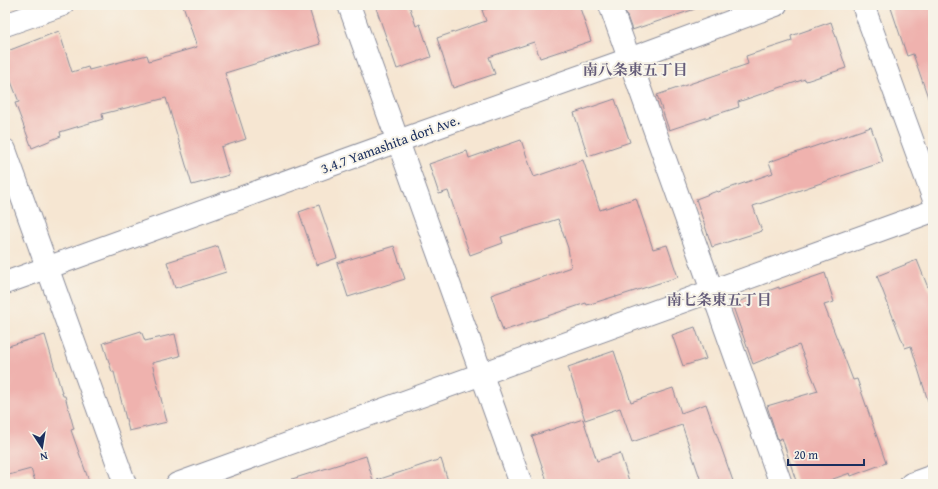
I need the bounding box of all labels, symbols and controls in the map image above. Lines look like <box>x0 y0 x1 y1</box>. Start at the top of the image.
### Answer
district label: 南八条東五丁目 <box>582 59 688 80</box>
street label: 3.4.7 Yamashita dori Ave. <box>318 110 462 178</box>
district label: 南七条東五丁目 <box>666 289 772 310</box>
north arrow <box>22 427 62 467</box>
scale bar <box>788 441 864 467</box>
text: 20 m <box>794 446 818 463</box>
text: N <box>38 448 49 466</box>

